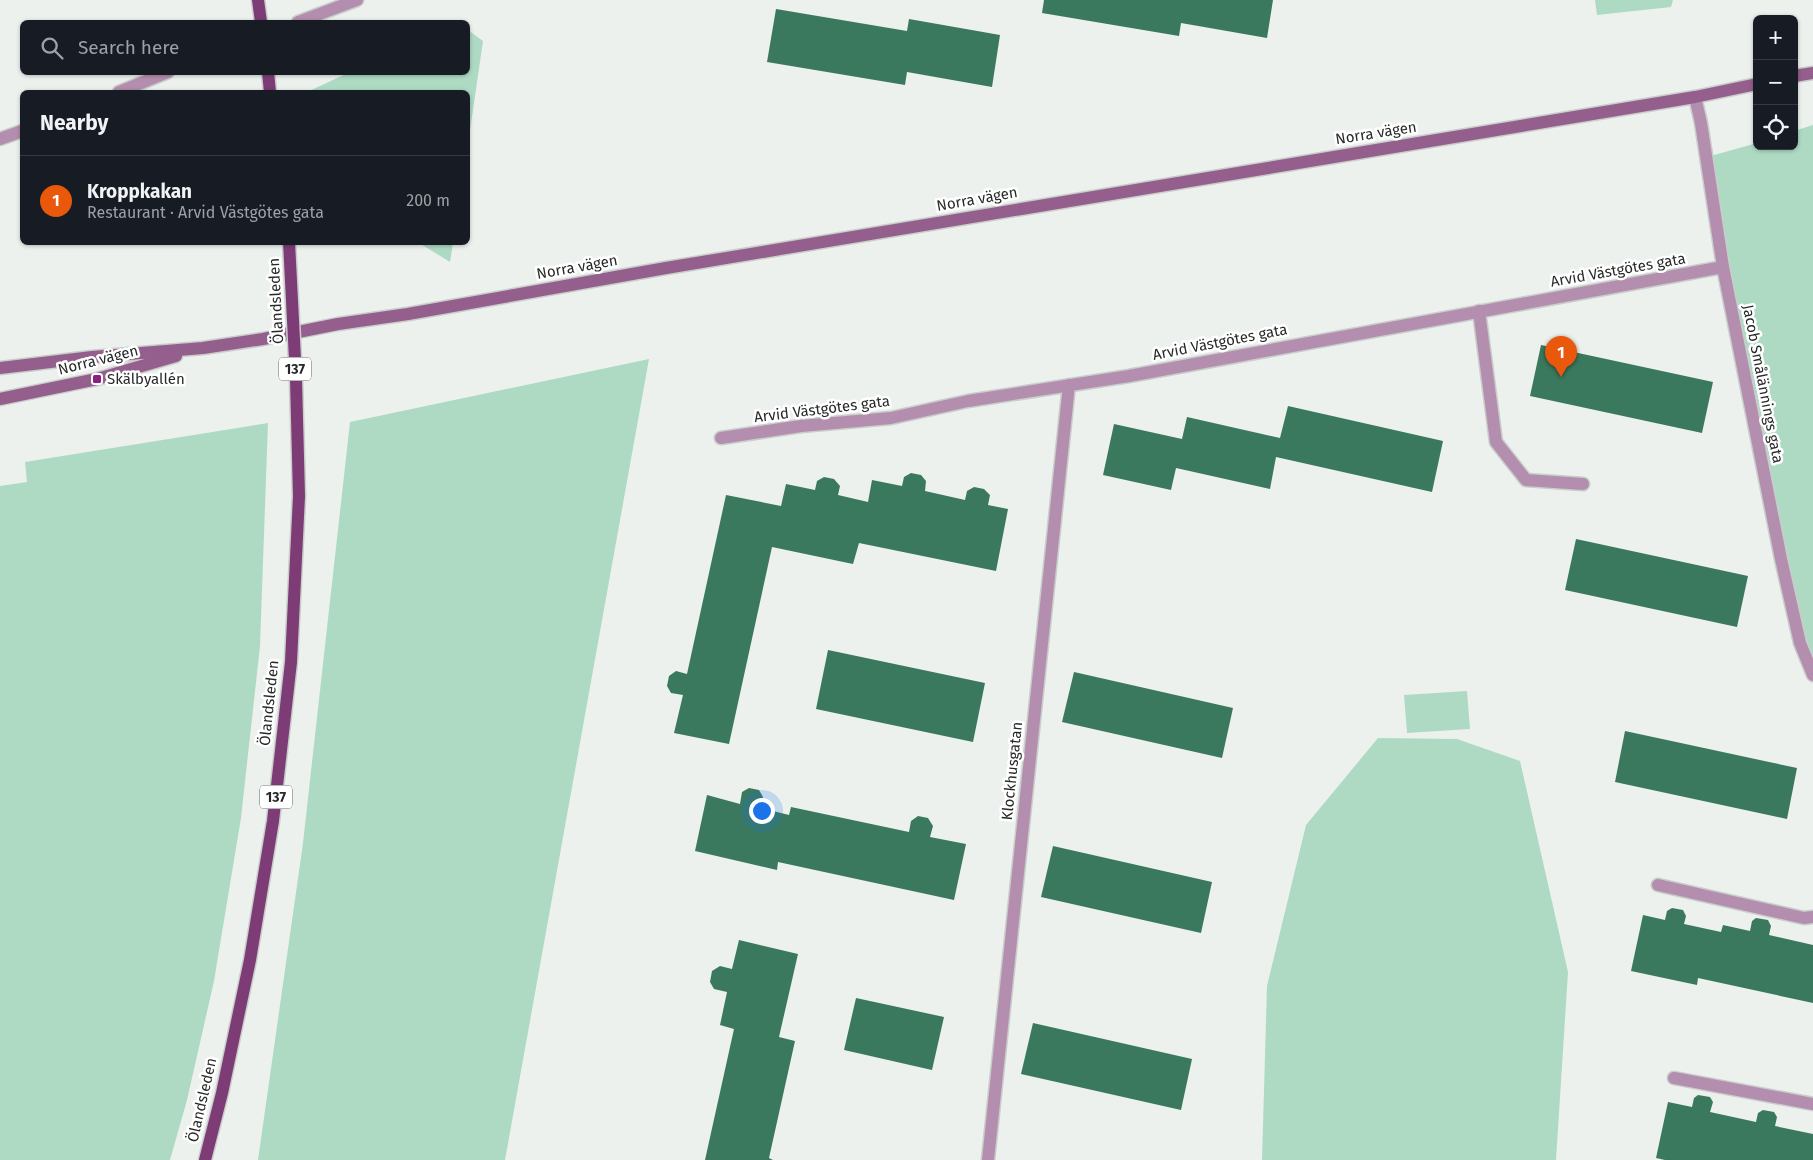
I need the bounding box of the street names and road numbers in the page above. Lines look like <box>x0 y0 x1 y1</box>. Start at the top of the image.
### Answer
street label: Norra vägen <box>1334 118 1418 148</box>
street label: Norra vägen <box>935 183 1019 215</box>
street label: Arvid Västgötes gata <box>1549 249 1687 291</box>
street label: Norra vägen <box>535 251 619 283</box>
street label: Ölandsleden <box>265 258 287 344</box>
street label: Jacob Smålännings gata <box>1739 303 1787 465</box>
street label: Arvid Västgötes gata <box>1151 320 1289 364</box>
street label: Norra vägen <box>56 341 140 379</box>
road number: 137 <box>279 358 311 380</box>
street label: Arvid Västgötes gata <box>753 392 891 426</box>
street label: Ölandsleden <box>256 659 282 747</box>
street label: Klockhusgatan <box>998 721 1026 821</box>
road number: 137 <box>260 786 292 809</box>
street label: Ölandsleden <box>184 1056 220 1144</box>

